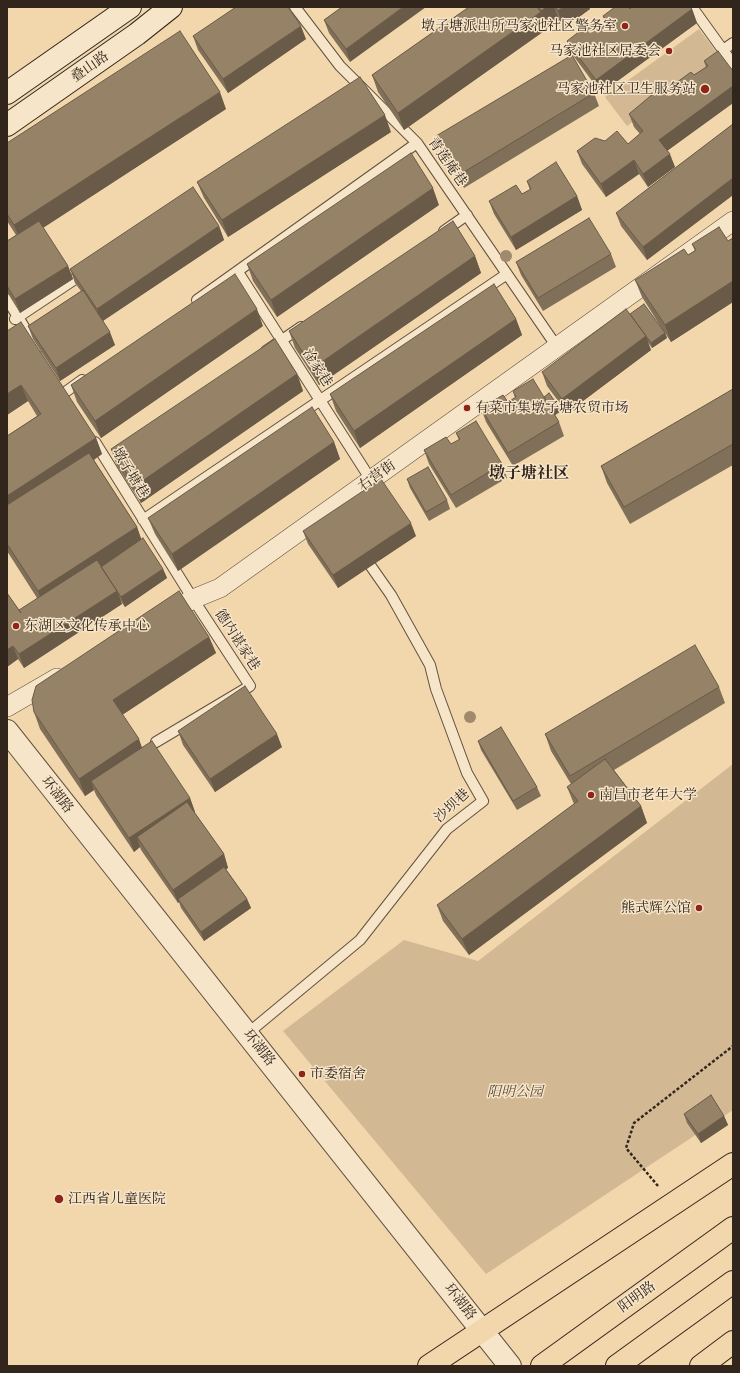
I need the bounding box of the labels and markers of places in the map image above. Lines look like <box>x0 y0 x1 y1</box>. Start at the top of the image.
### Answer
place label: 墩子塘派出所马家池社区警务室 <box>421 18 617 34</box>
marker: 墩子塘派出所马家池社区警务室 <box>620 21 630 31</box>
place label: 马家池社区居委会 <box>549 43 661 59</box>
marker: 马家池社区居委会 <box>664 46 674 56</box>
place label: 马家池社区卫生服务站 <box>556 81 696 97</box>
marker: 马家池社区卫生服务站 <box>699 83 711 95</box>
place label: 有菜市集墩子塘农贸市场 <box>475 400 629 416</box>
marker: 有菜市集墩子塘农贸市场 <box>462 403 472 413</box>
place label: 东湖区文化传承中心 <box>24 618 150 634</box>
marker: 东湖区文化传承中心 <box>11 621 21 631</box>
place label: 南昌市老年大学 <box>599 787 697 803</box>
marker: 南昌市老年大学 <box>586 790 596 800</box>
place label: 熊式辉公馆 <box>621 900 691 916</box>
marker: 熊式辉公馆 <box>694 903 704 913</box>
place label: 市委宿舍 <box>310 1066 366 1082</box>
marker: 市委宿舍 <box>297 1069 307 1079</box>
place label: 江西省儿童医院 <box>68 1191 166 1207</box>
marker: 江西省儿童医院 <box>53 1193 65 1205</box>

